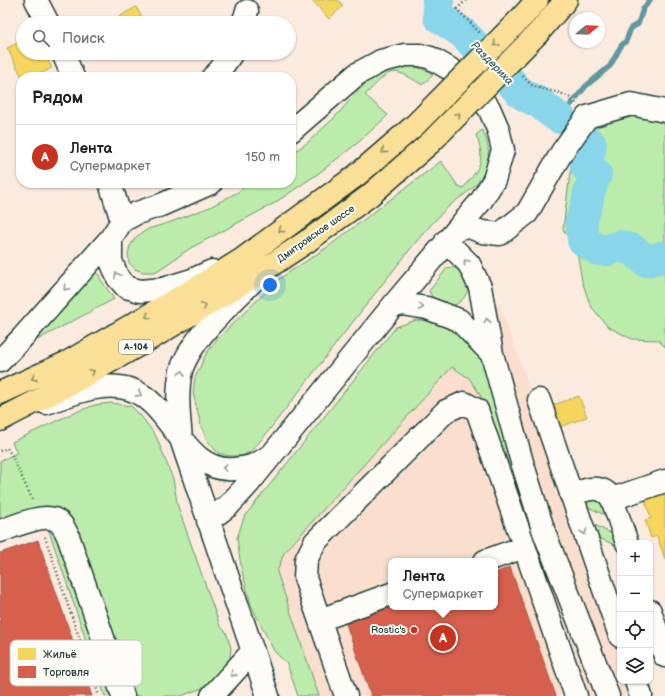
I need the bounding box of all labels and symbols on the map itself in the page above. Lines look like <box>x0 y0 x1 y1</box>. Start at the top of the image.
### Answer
north arrow <box>569 12 605 48</box>
water label: Раздериха <box>468 39 516 88</box>
one-way arrow <box>493 39 501 46</box>
one-way arrow <box>453 112 461 120</box>
one-way arrow <box>382 147 389 154</box>
street label: Дмитровское шоссе <box>275 202 357 265</box>
one-way arrow <box>279 225 286 232</box>
one-way arrow <box>464 259 471 267</box>
one-way arrow <box>114 271 122 279</box>
your location <box>260 275 280 295</box>
one-way arrow <box>64 283 71 291</box>
one-way arrow <box>418 303 424 311</box>
one-way arrow <box>200 304 207 311</box>
one-way arrow <box>145 311 152 318</box>
one-way arrow <box>483 317 491 324</box>
road number: А-104 <box>119 340 153 354</box>
one-way arrow <box>88 369 95 376</box>
one-way arrow <box>177 369 186 376</box>
one-way arrow <box>31 373 38 381</box>
one-way arrow <box>135 389 142 397</box>
one-way arrow <box>222 464 228 473</box>
one-way arrow <box>579 528 588 535</box>
pin: A <box>430 623 456 653</box>
place label: Rostic's <box>371 624 406 636</box>
marker: Rostic's <box>409 625 419 635</box>
legend <box>10 640 142 686</box>
text: Жильё <box>43 648 77 661</box>
text: Торговля <box>43 666 89 679</box>
one-way arrow <box>230 669 238 677</box>

